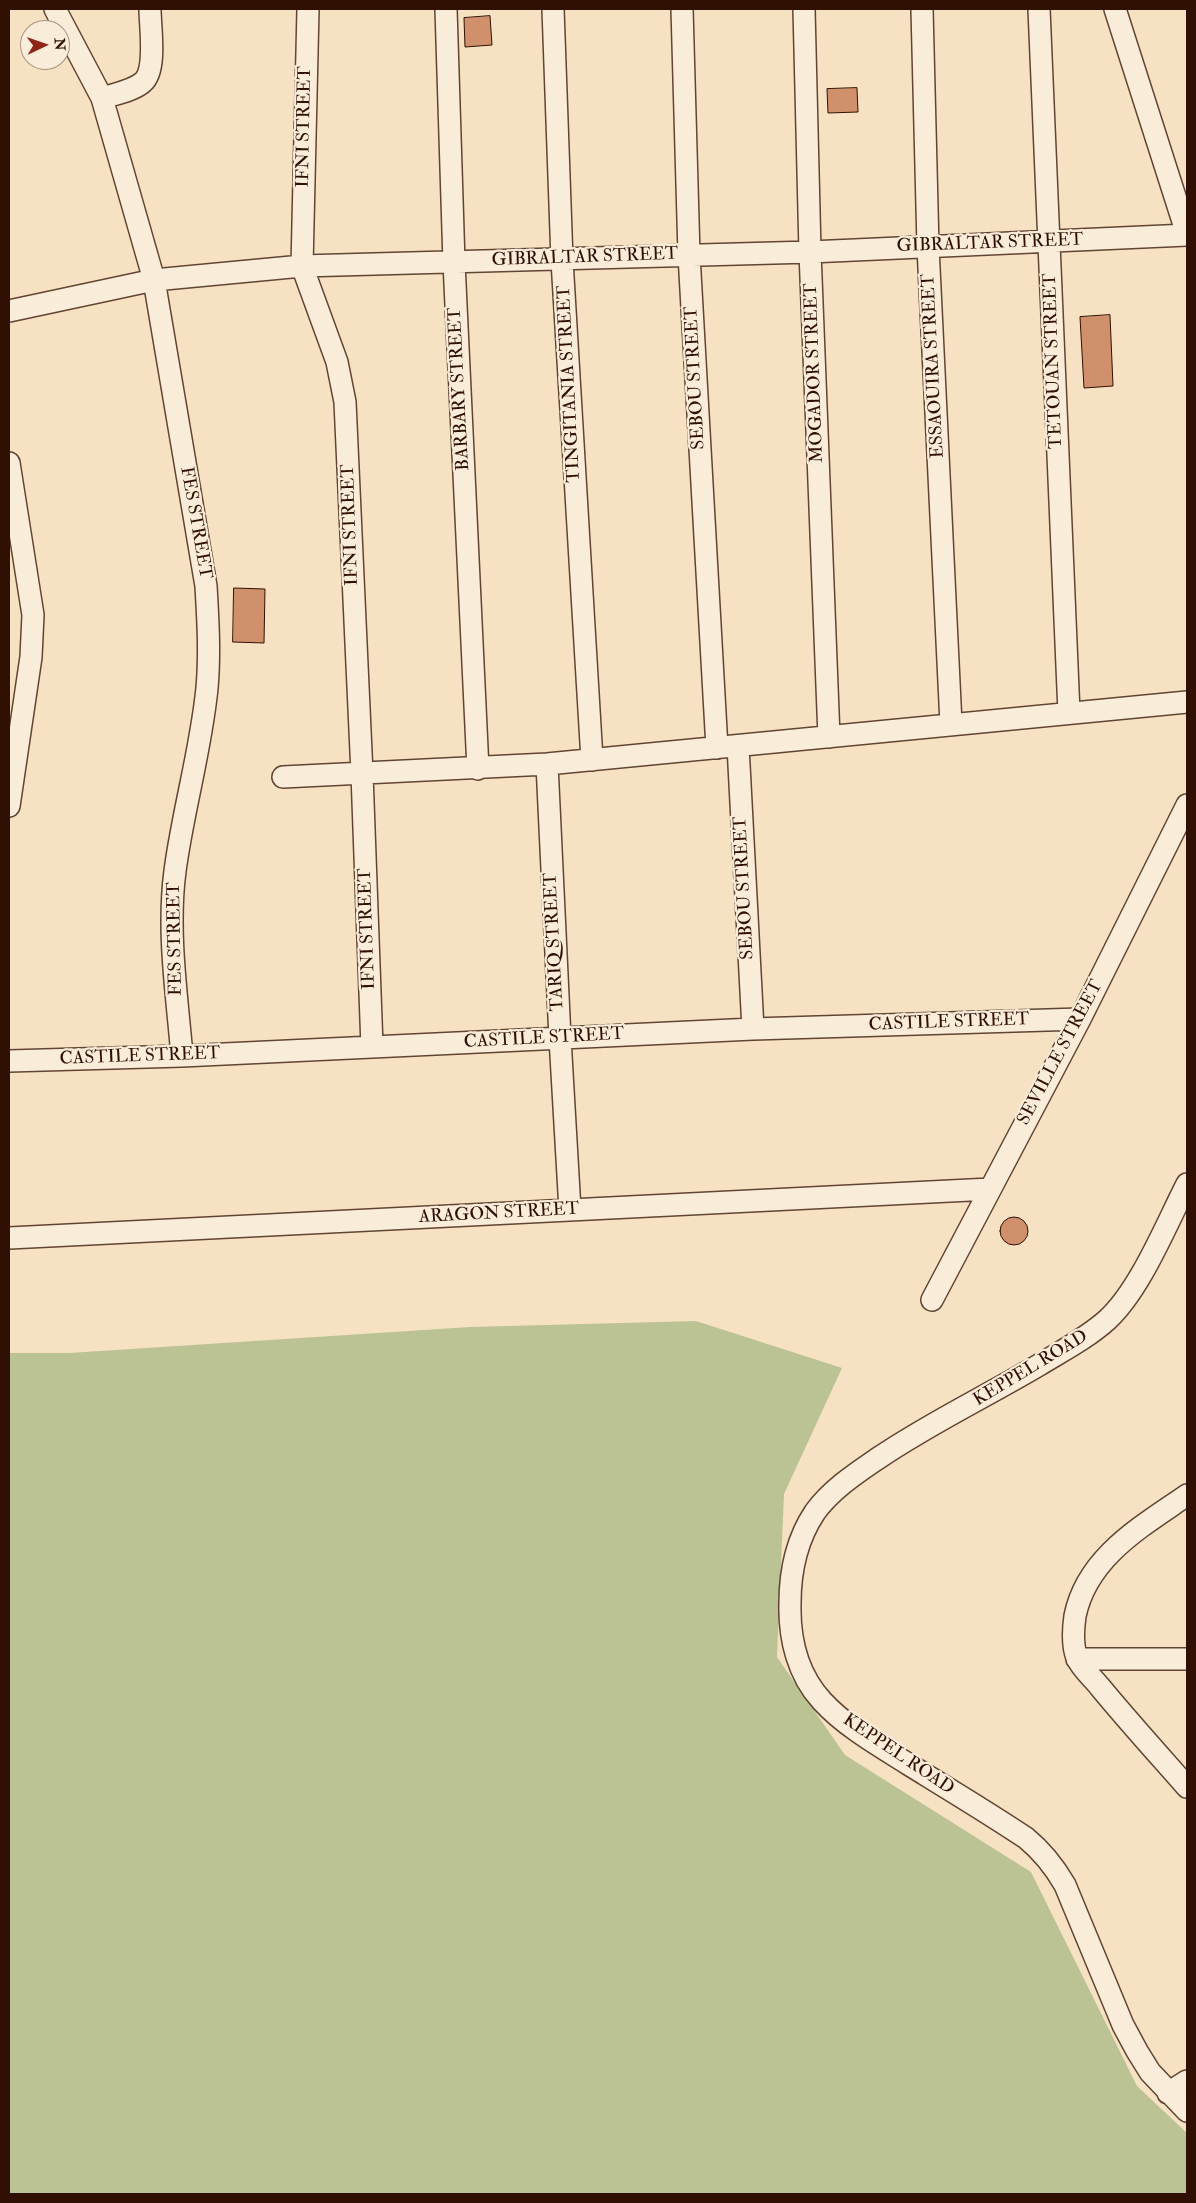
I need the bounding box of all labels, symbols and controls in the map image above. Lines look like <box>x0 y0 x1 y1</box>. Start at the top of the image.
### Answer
north arrow <box>20 20 70 70</box>
text: N <box>51 38 68 51</box>
street label: IFNI STREET <box>293 66 317 188</box>
street label: GIBRALTAR STREET <box>896 230 1084 258</box>
street label: GIBRALTAR STREET <box>491 244 679 272</box>
street label: ESSAOUIRA STREET <box>918 273 950 459</box>
street label: TETOUAN STREET <box>1040 273 1068 449</box>
street label: MOGADOR STREET <box>801 283 829 463</box>
street label: TINGITANIA STREET <box>554 285 586 483</box>
street label: SEBOU STREET <box>681 306 711 450</box>
street label: BARBARY STREET <box>445 307 475 471</box>
street label: IFNI STREET <box>338 464 364 586</box>
street label: FES STREET <box>174 465 216 581</box>
street label: SEBOU STREET <box>730 816 760 960</box>
street label: IFNI STREET <box>355 868 381 990</box>
street label: TARIQ STREET <box>541 872 569 1012</box>
street label: FES STREET <box>164 882 188 996</box>
street label: SEVILLE STREET <box>1014 977 1108 1129</box>
street label: CASTILE STREET <box>868 1009 1030 1037</box>
street label: CASTILE STREET <box>463 1024 625 1054</box>
street label: CASTILE STREET <box>59 1043 221 1071</box>
street label: ARAGON STREET <box>418 1199 580 1229</box>
street label: KEPPEL ROAD <box>970 1326 1092 1412</box>
street label: KEPPEL ROAD <box>838 1710 958 1800</box>

